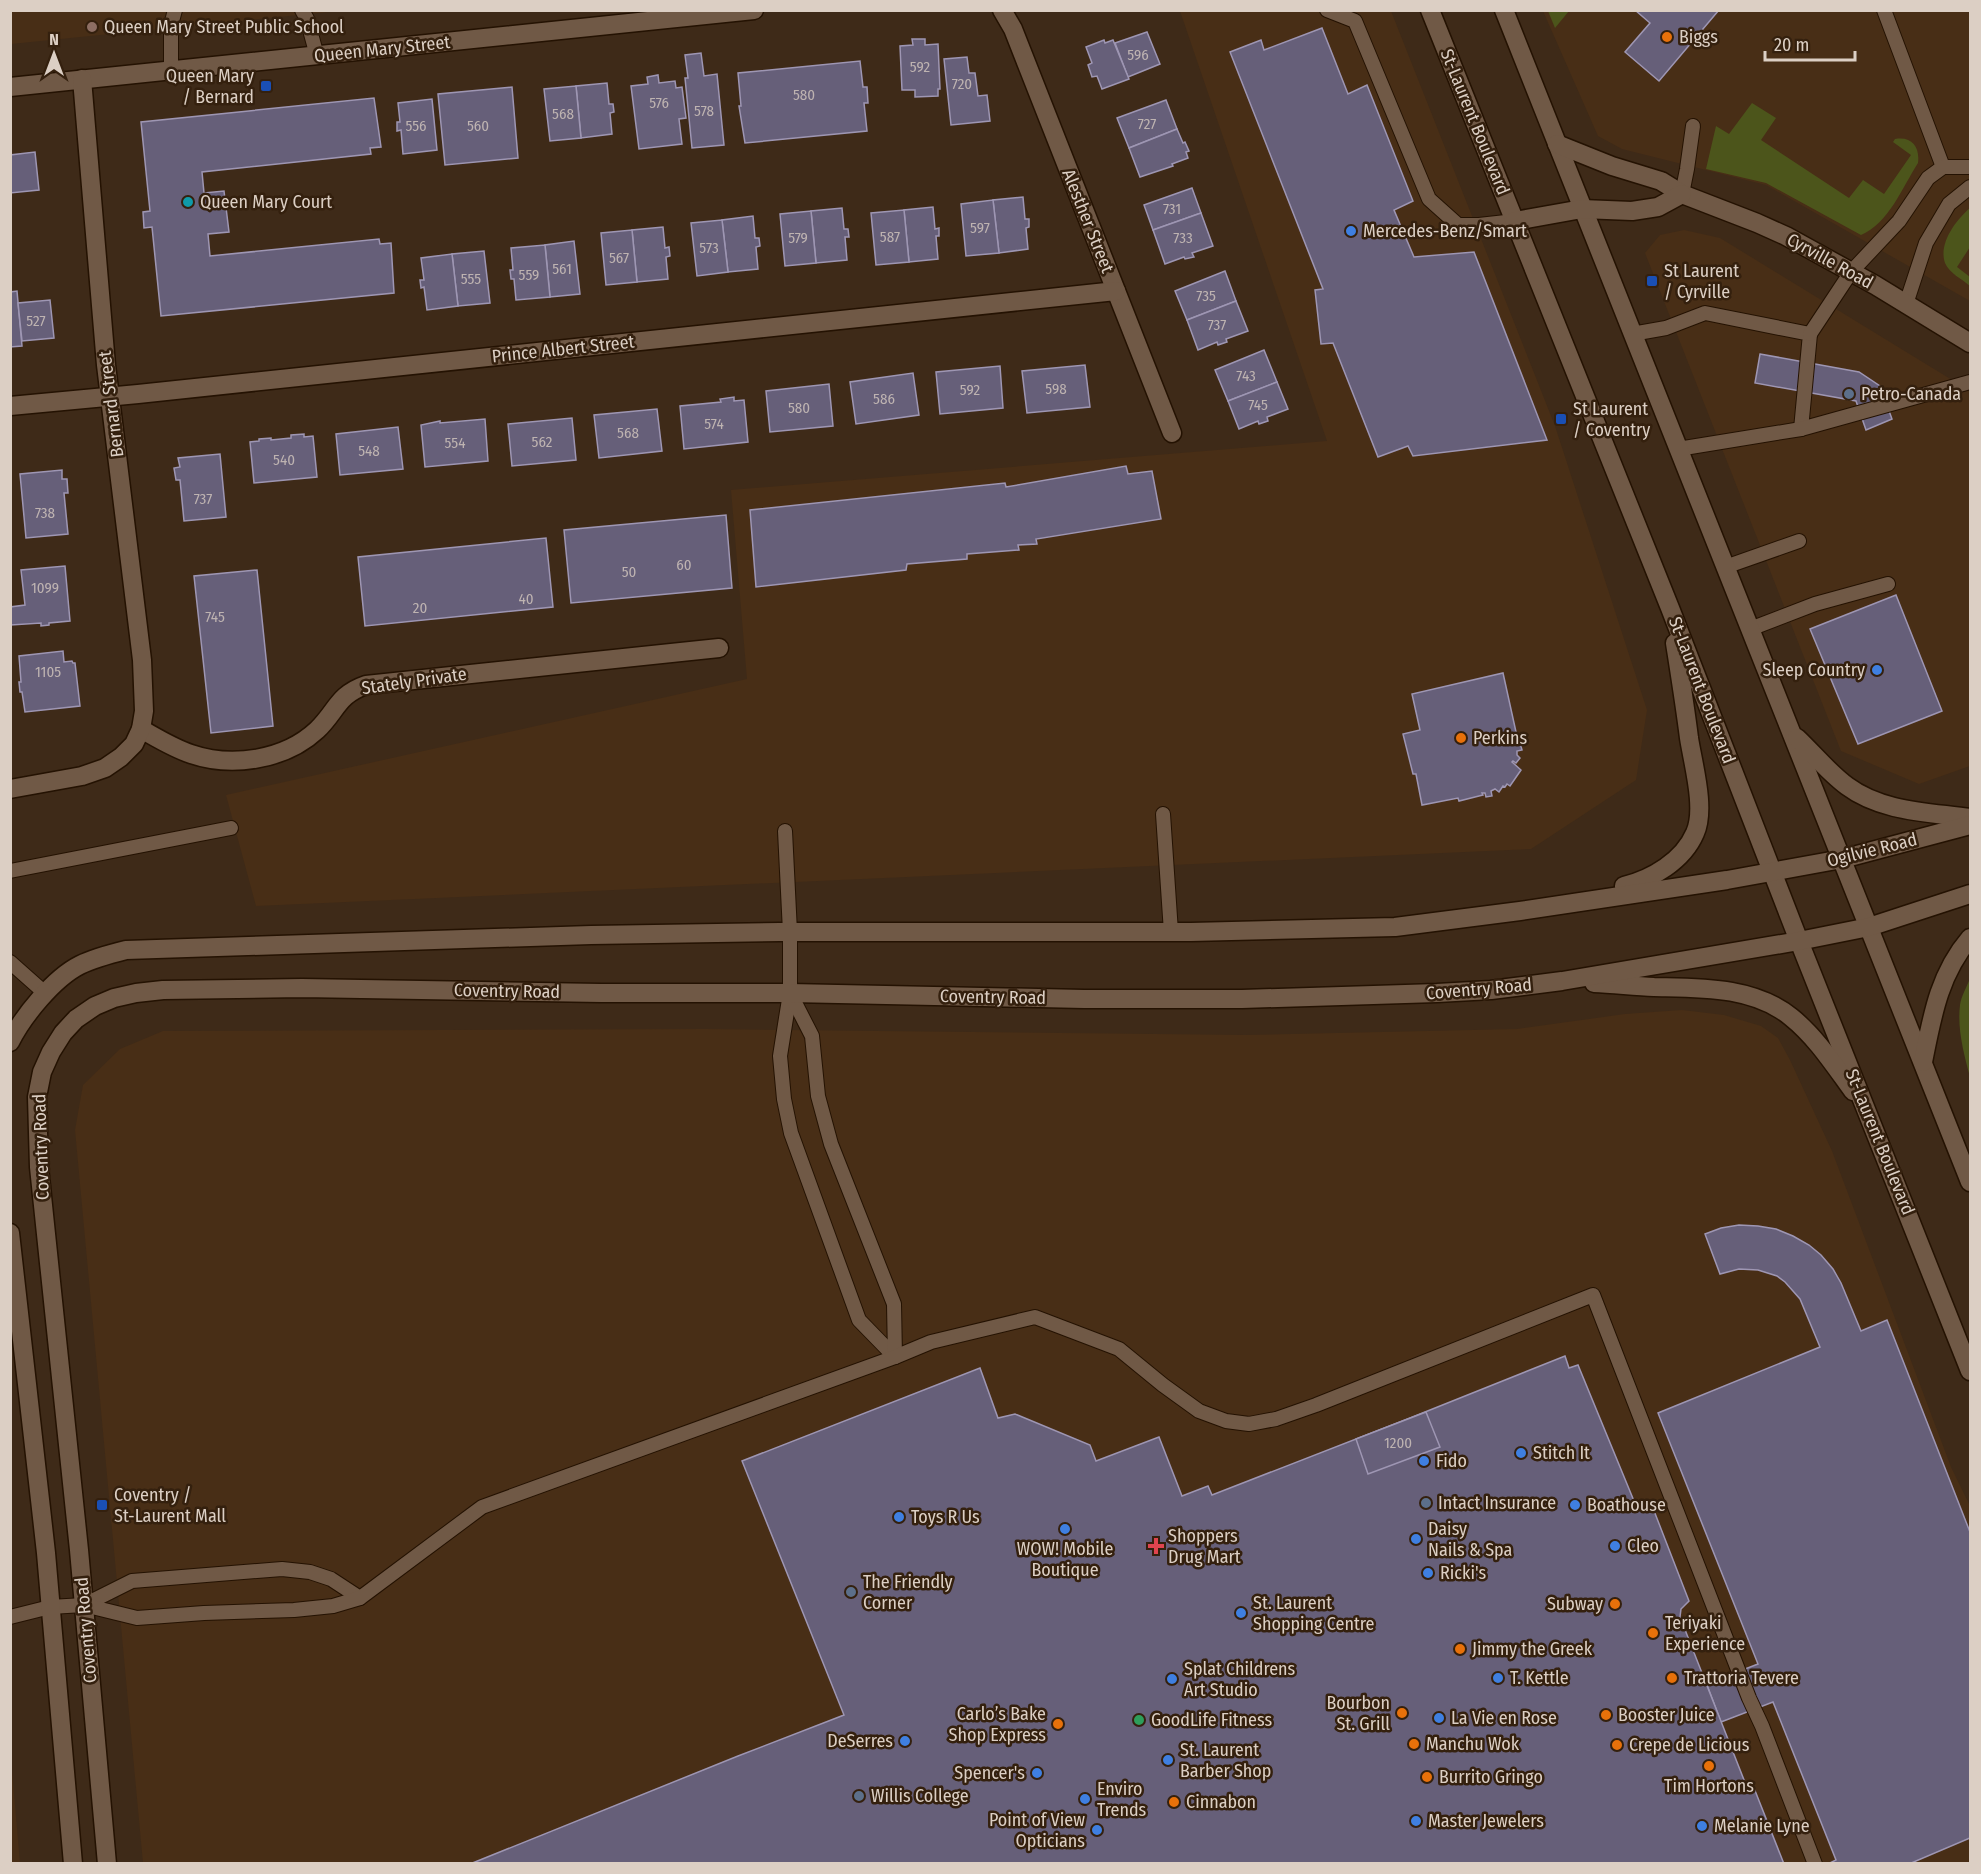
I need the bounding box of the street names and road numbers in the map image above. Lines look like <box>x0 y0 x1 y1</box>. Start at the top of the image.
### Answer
street label: Queen Mary Street <box>313 31 451 67</box>
street label: St-Laurent Boulevard <box>1436 46 1514 198</box>
street label: Alesther Street <box>1057 166 1119 276</box>
street label: Cyrville Road <box>1783 228 1877 294</box>
street label: Prince Albert Street <box>491 331 635 367</box>
street label: Bernard Street <box>94 349 128 459</box>
street label: St-Laurent Boulevard <box>1664 614 1740 766</box>
street label: Stately Private <box>360 663 468 699</box>
street label: Ogilvie Road <box>1825 828 1919 872</box>
street label: Coventry Road <box>1425 973 1533 1005</box>
street label: Coventry Road <box>454 979 560 1003</box>
street label: Coventry Road <box>940 985 1046 1009</box>
street label: St-Laurent Boulevard <box>1841 1066 1919 1218</box>
street label: Coventry Road <box>28 1094 54 1200</box>
street label: Coventry Road <box>70 1576 102 1684</box>

